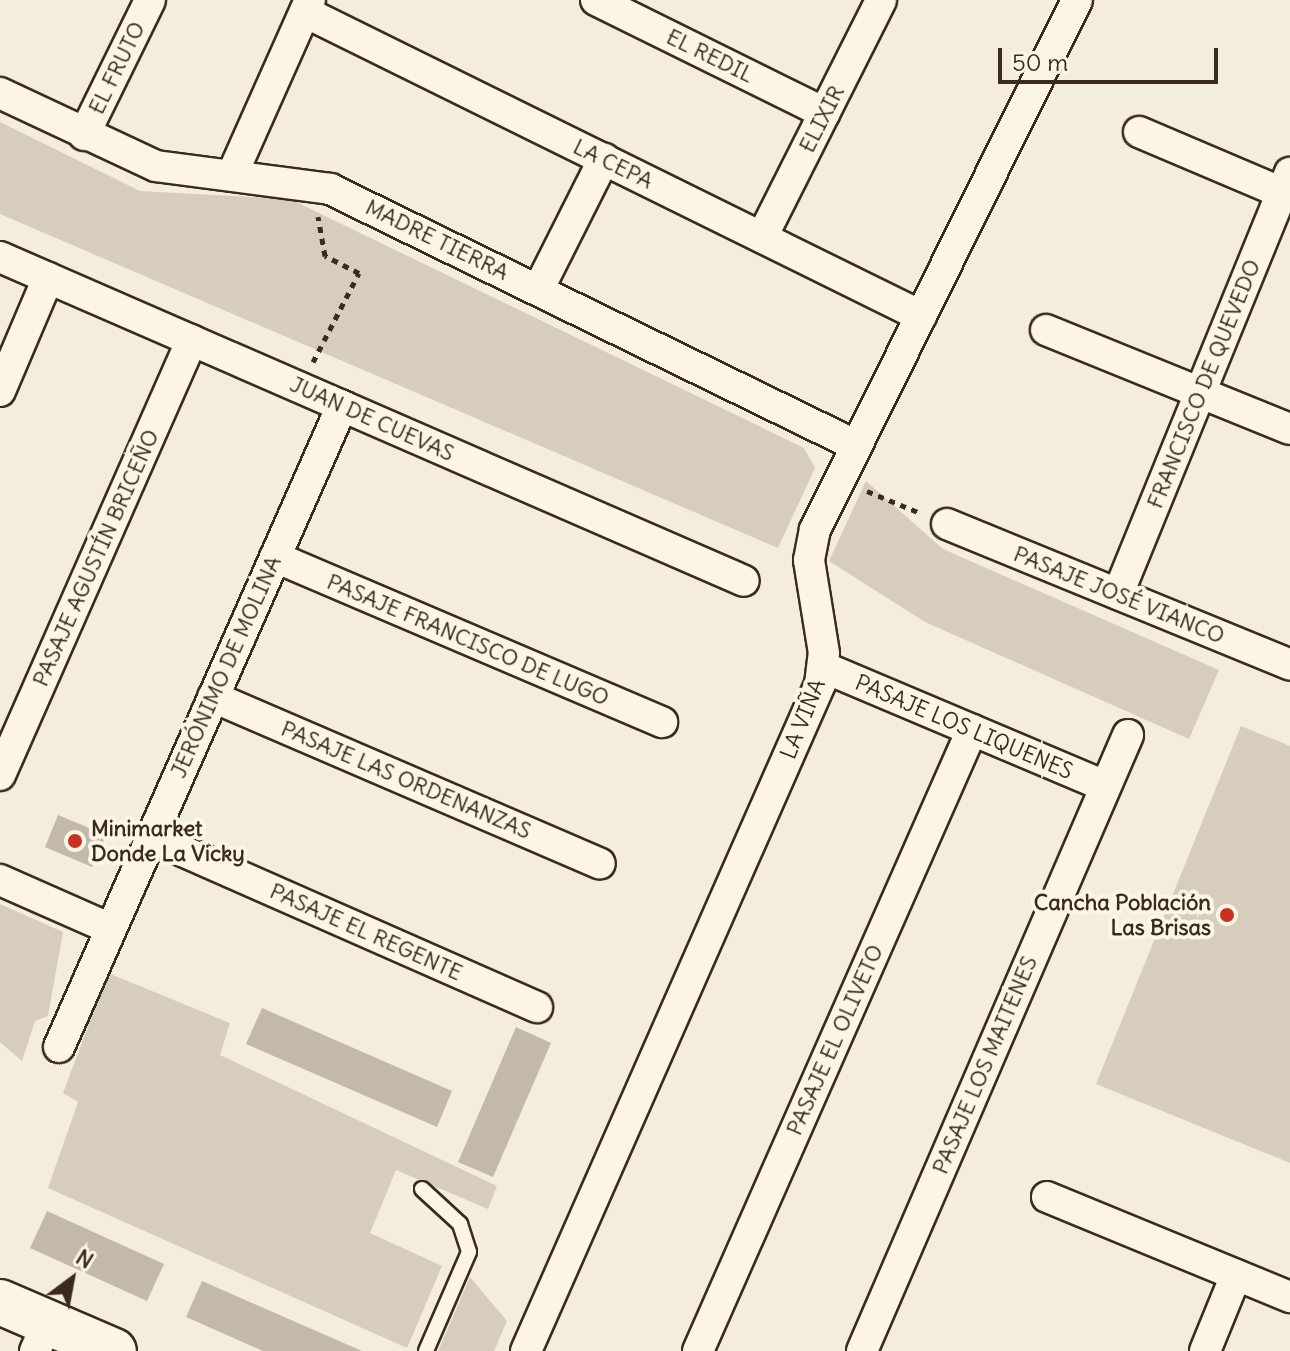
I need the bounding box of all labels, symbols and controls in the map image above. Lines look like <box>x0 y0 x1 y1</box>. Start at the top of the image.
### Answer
street label: EL FRUTO <box>83 17 151 119</box>
street label: EL REDIL <box>662 24 758 88</box>
scale bar <box>1002 32 1222 82</box>
text: 50 m <box>1012 47 1068 77</box>
street label: ELIXIR <box>794 81 850 157</box>
street label: LA CEPA <box>569 133 657 195</box>
street label: MADRE TIERRA <box>361 194 513 286</box>
street label: FRANCISCO DE QUEVEDO <box>1142 256 1266 512</box>
street label: JUAN DE CUEVAS <box>286 371 458 467</box>
street label: PASAJE AGUSTÍN BRICEÑO <box>27 426 165 690</box>
street label: PASAJE JOSÉ VIANCO <box>1010 541 1228 649</box>
street label: JERÓNIMO DE MOLINA <box>165 552 287 782</box>
street label: PASAJE FRANCISCO DE LUGO <box>323 568 613 712</box>
street label: PASAJE LOS LIQUENES <box>851 669 1077 785</box>
street label: LA VIÑA <box>775 675 831 763</box>
street label: PASAJE LAS ORDENANZAS <box>277 715 535 845</box>
place label: Minimarket Donde La Vicky <box>91 815 245 866</box>
marker: Minimarket Donde La Vicky <box>66 832 84 850</box>
street label: PASAJE EL REGENTE <box>266 878 466 986</box>
place label: Cancha Población Las Brisas <box>1034 889 1211 940</box>
marker: Cancha Población Las Brisas <box>1218 906 1236 924</box>
street label: PASAJE EL OLIVETO <box>781 941 889 1139</box>
street label: PASAJE LOS MAITENES <box>927 952 1043 1178</box>
north arrow <box>32 1239 112 1319</box>
text: N <box>71 1243 99 1275</box>

